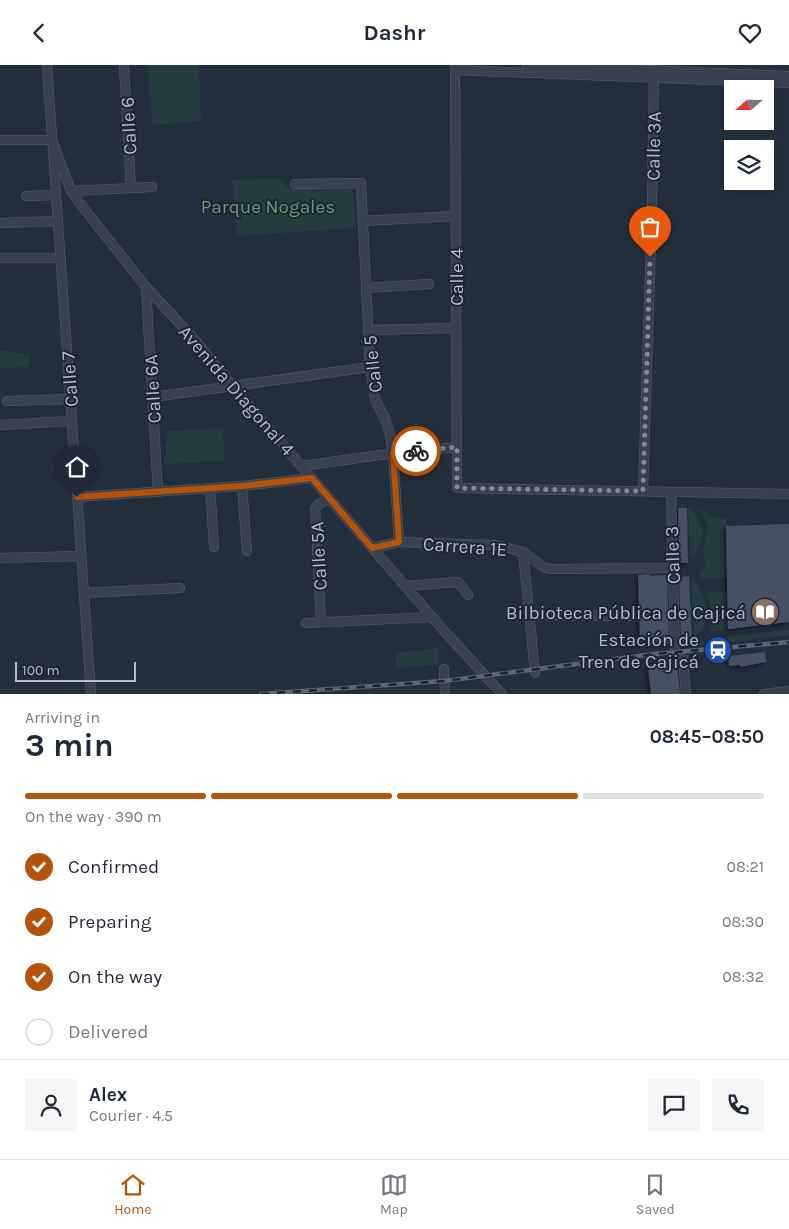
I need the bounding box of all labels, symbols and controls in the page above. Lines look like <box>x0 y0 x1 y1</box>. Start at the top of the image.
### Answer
icon: back <box>25 19 53 47</box>
icon: heart <box>736 19 764 47</box>
text: Dashr <box>364 20 425 46</box>
north arrow <box>724 80 774 130</box>
map controls <box>724 80 774 190</box>
street label: Calle 6 <box>116 96 141 155</box>
street label: Calle 3A <box>642 111 666 181</box>
button: layers <box>724 140 774 190</box>
park label: Parque Nogales <box>201 196 335 218</box>
pin <box>629 206 671 257</box>
icon: bag <box>636 213 664 241</box>
street label: Calle 4 <box>446 248 468 306</box>
street label: Avenida Diagonal 4 <box>174 321 299 461</box>
street label: Calle 5 <box>359 334 387 394</box>
street label: Calle 7 <box>57 350 83 408</box>
street label: Calle 6A <box>140 354 166 424</box>
courier <box>391 426 441 476</box>
icon: bike <box>402 437 430 465</box>
pin <box>56 446 98 497</box>
icon: home <box>63 453 91 481</box>
street label: Calle 5A <box>306 521 332 591</box>
street label: Calle 3 <box>661 525 685 584</box>
street label: Carrera 1E <box>422 533 508 561</box>
library icon: Bilbioteca Pública de Cajicá <box>750 597 780 627</box>
place label: Bilbioteca Pública de Cajicá <box>506 602 746 624</box>
place label: Estación de Tren de Cajicá <box>579 629 699 673</box>
station icon: Estación de Tren de Cajicá <box>703 635 733 665</box>
scale bar <box>15 659 136 682</box>
text: 100 m <box>22 662 60 679</box>
text: Arriving in <box>25 708 100 727</box>
text: 08:45–08:50 <box>650 726 764 748</box>
text: 3 min <box>25 727 114 764</box>
text: On the way · 390 m <box>25 807 162 826</box>
icon: check <box>25 853 53 881</box>
text: Confirmed <box>68 856 159 878</box>
text: 08:21 <box>726 857 764 876</box>
icon: check <box>25 908 53 936</box>
text: Preparing <box>68 911 151 933</box>
text: 08:30 <box>722 912 764 931</box>
icon: check <box>25 963 53 991</box>
text: On the way <box>68 966 162 988</box>
text: 08:32 <box>722 967 764 986</box>
text: Delivered <box>68 1021 148 1043</box>
button: person <box>25 1079 77 1131</box>
button: chat <box>648 1079 700 1131</box>
button: phone <box>712 1079 764 1131</box>
text: Alex <box>89 1084 127 1106</box>
text: Courier · 4.5 <box>89 1106 173 1125</box>
tab: Home <box>114 1171 151 1218</box>
tab: Map <box>380 1171 408 1218</box>
tab: Saved <box>636 1171 675 1218</box>

